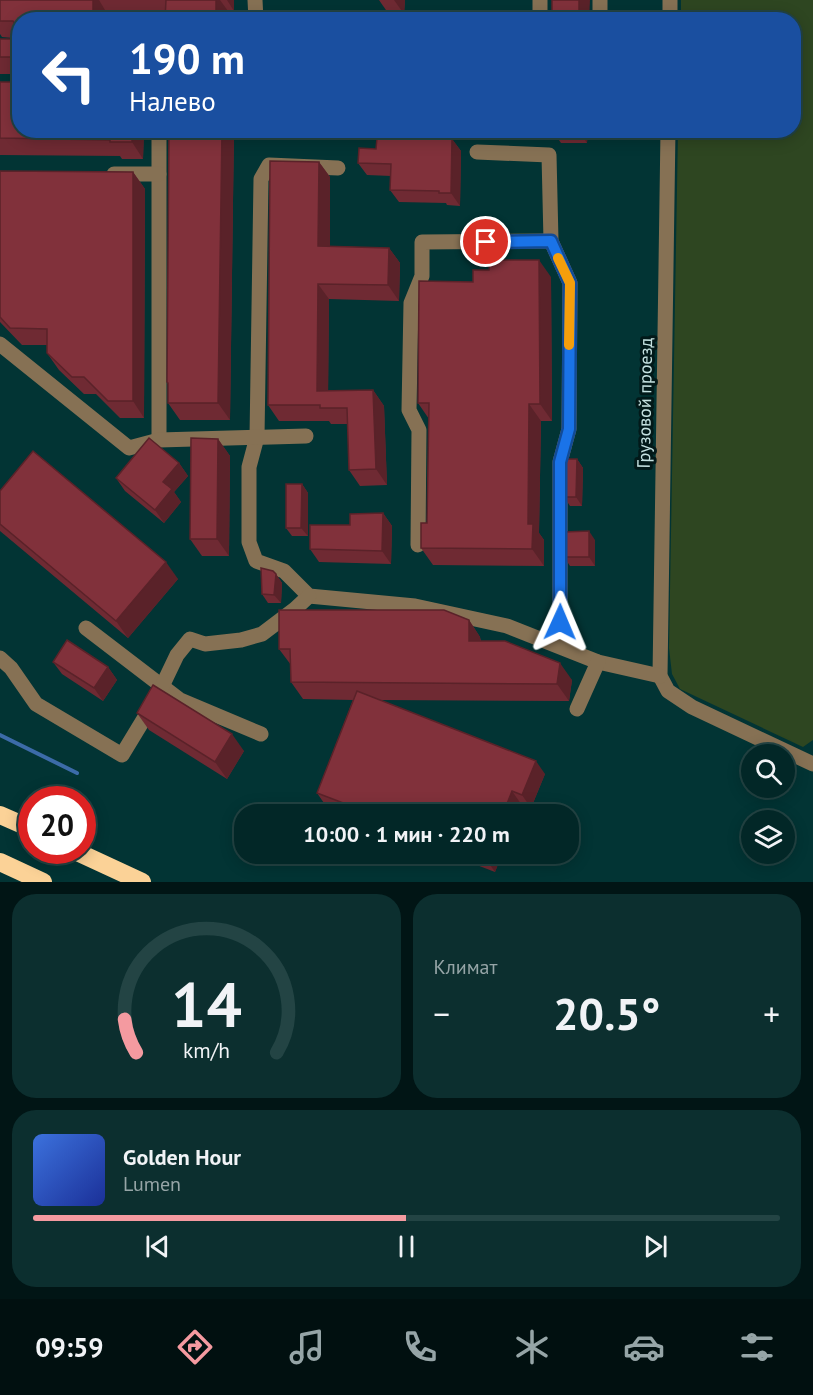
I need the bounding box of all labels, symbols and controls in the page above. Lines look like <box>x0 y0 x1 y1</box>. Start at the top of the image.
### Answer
text: 190 m <box>129 31 245 86</box>
icon: left <box>30 36 108 114</box>
text: Налево <box>129 84 216 118</box>
pin <box>460 216 511 267</box>
icon: arrive <box>469 225 502 258</box>
street label: Грузовой проезд <box>632 337 657 468</box>
position arrow <box>528 590 592 654</box>
map controls <box>741 744 795 864</box>
button: search <box>741 744 795 798</box>
speed limit sign: 20 <box>18 786 96 864</box>
button: layers <box>741 810 795 864</box>
text: 10:00 · 1 мин · 220 m <box>303 820 510 848</box>
text: Климат <box>434 954 497 980</box>
text: 14 <box>171 963 242 1044</box>
text: 20.5° <box>553 984 660 1042</box>
text: − <box>434 992 450 1035</box>
text: + <box>763 992 780 1035</box>
text: km/h <box>183 1036 230 1064</box>
text: Golden Hour <box>123 1143 241 1171</box>
text: Lumen <box>123 1171 181 1197</box>
icon: previous <box>141 1230 174 1263</box>
icon: pause <box>390 1230 423 1263</box>
icon: next <box>639 1230 672 1263</box>
icon: directions <box>174 1326 216 1368</box>
icon: music <box>286 1326 328 1368</box>
icon: phone <box>399 1326 441 1368</box>
icon: climate <box>511 1326 553 1368</box>
icon: car <box>623 1326 665 1368</box>
icon: filters <box>736 1326 778 1368</box>
text: 09:59 <box>35 1330 104 1364</box>

